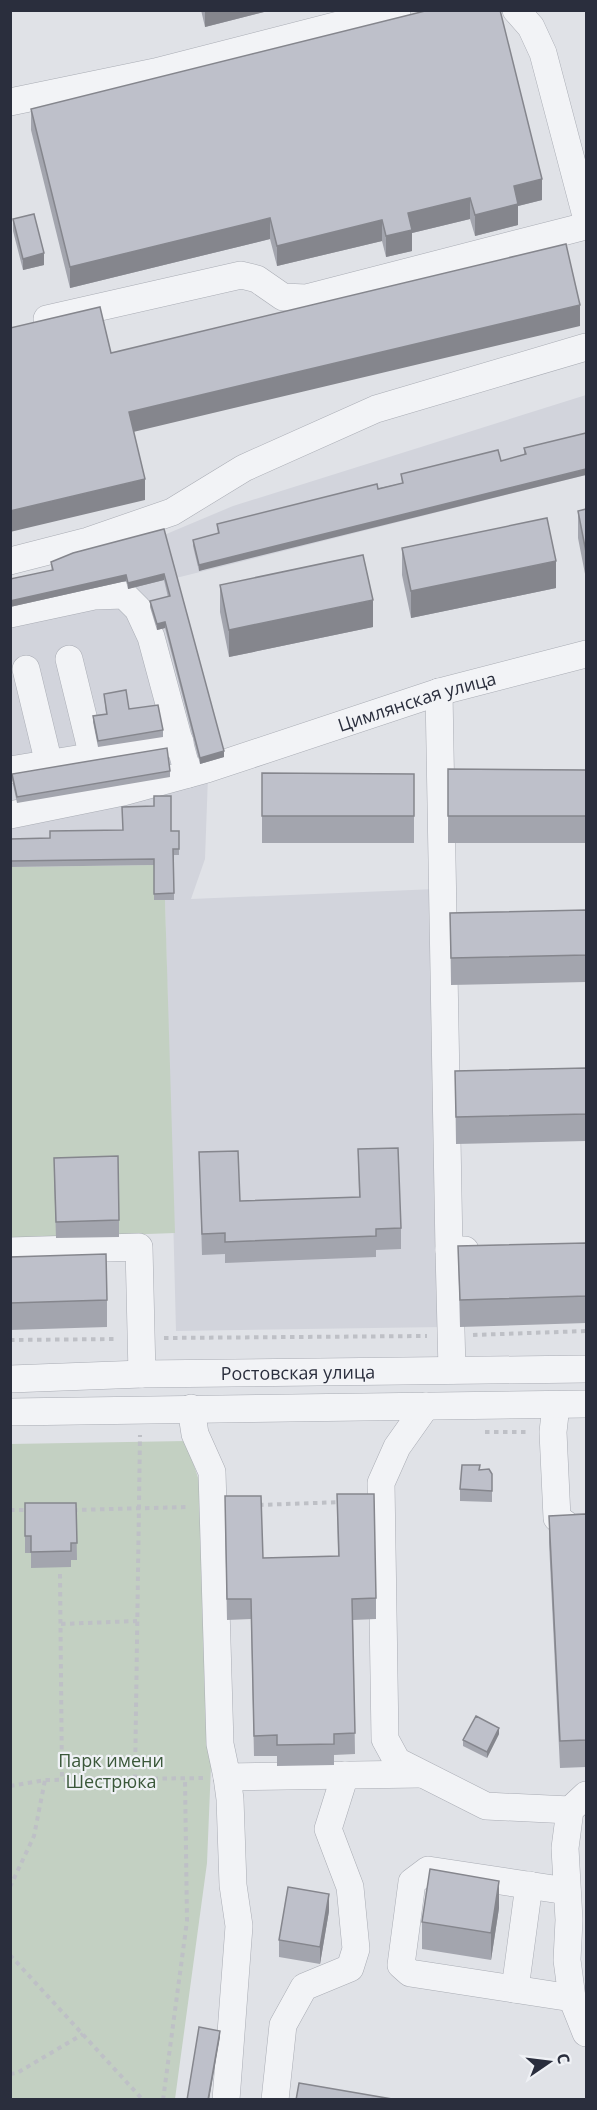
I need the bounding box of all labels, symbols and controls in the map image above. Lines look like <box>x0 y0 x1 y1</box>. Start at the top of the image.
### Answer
street label: Цимлянская улица <box>335 666 498 737</box>
street label: Ростовская улица <box>220 1359 375 1385</box>
park label: Парк имени Шестрюка <box>58 1748 164 1793</box>
north arrow <box>519 2032 579 2092</box>
text: С <box>552 2051 575 2066</box>

